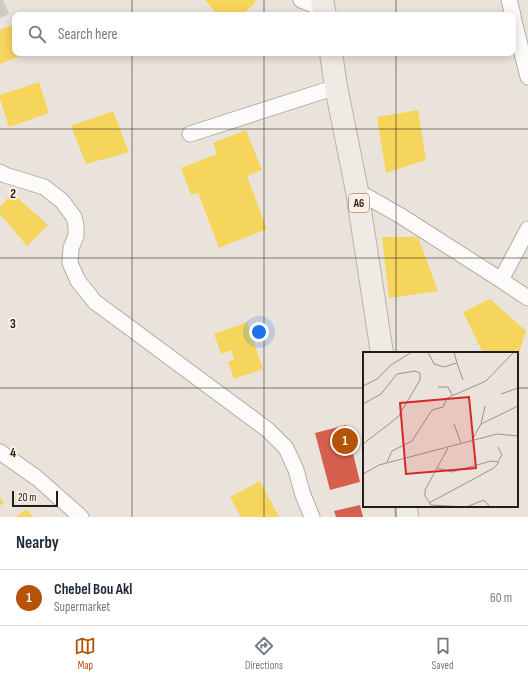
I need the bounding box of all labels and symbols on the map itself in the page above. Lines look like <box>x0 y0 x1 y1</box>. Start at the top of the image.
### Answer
text: 2 <box>10 186 16 202</box>
road number: A6 <box>349 194 369 212</box>
text: 3 <box>10 316 16 332</box>
your location <box>249 322 269 342</box>
inset map <box>363 352 518 507</box>
pin: 1 <box>332 426 358 456</box>
text: 4 <box>10 445 16 461</box>
scale bar <box>12 489 58 508</box>

